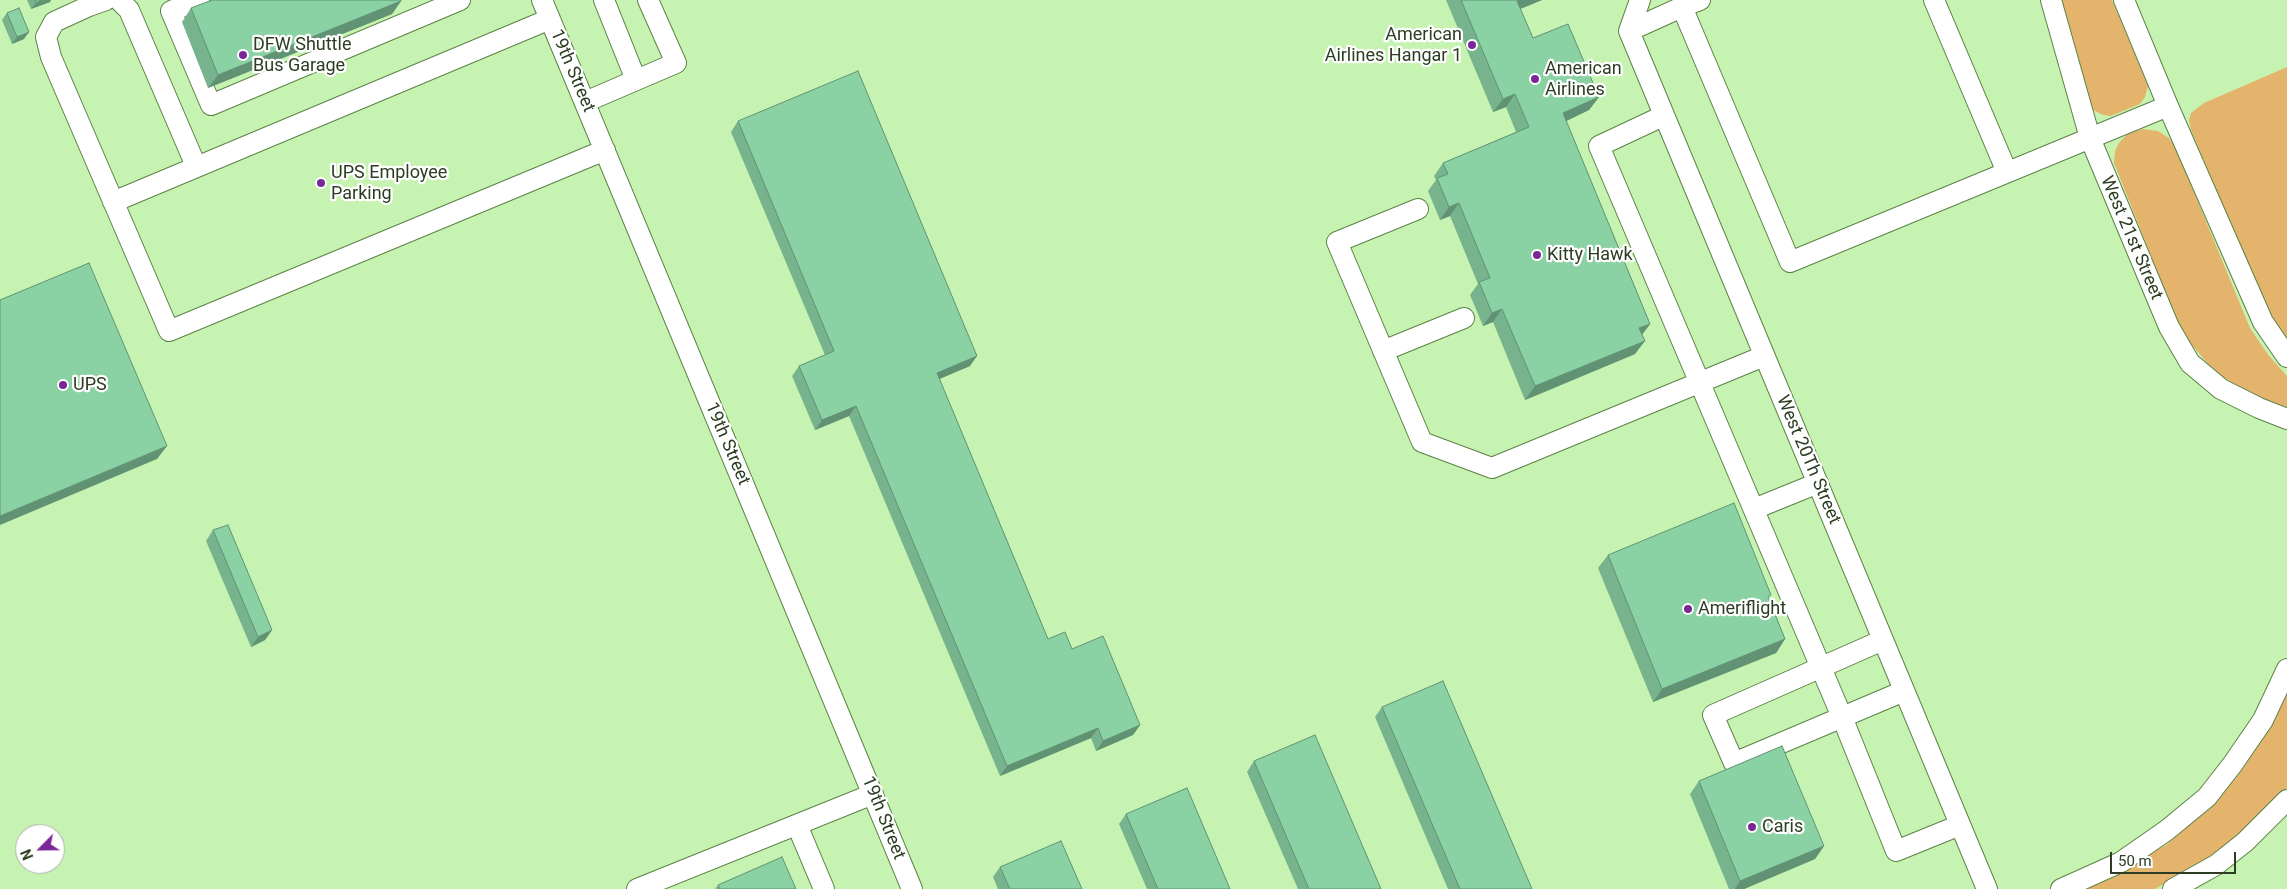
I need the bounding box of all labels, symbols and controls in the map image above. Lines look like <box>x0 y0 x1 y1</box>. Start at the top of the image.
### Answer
place label: American Airlines Hangar 1 <box>1325 24 1462 66</box>
street label: 19th Street <box>545 26 599 116</box>
place label: DFW Shuttle Bus Garage <box>253 34 351 76</box>
marker: American Airlines Hangar 1 <box>1466 39 1478 51</box>
marker: DFW Shuttle Bus Garage <box>237 49 249 61</box>
place label: American Airlines <box>1545 58 1622 100</box>
marker: American Airlines <box>1529 73 1541 85</box>
place label: UPS Employee Parking <box>331 162 447 204</box>
street label: West 21st Street <box>2095 173 2167 303</box>
marker: UPS Employee Parking <box>315 177 327 189</box>
place label: Kitty Hawk <box>1547 244 1633 266</box>
marker: Kitty Hawk <box>1531 249 1543 261</box>
place label: UPS <box>73 374 107 396</box>
marker: UPS <box>57 379 69 391</box>
street label: West 20Th Street <box>1771 392 1845 528</box>
street label: 19th Street <box>700 399 754 489</box>
place label: Ameriflight <box>1698 598 1786 620</box>
marker: Ameriflight <box>1682 603 1694 615</box>
street label: 19th Street <box>857 773 909 863</box>
place label: Caris <box>1762 816 1803 838</box>
marker: Caris <box>1746 821 1758 833</box>
north arrow <box>15 824 65 874</box>
scale bar <box>2112 842 2238 874</box>
text: N <box>18 847 36 862</box>
text: 50 m <box>2118 852 2152 870</box>

